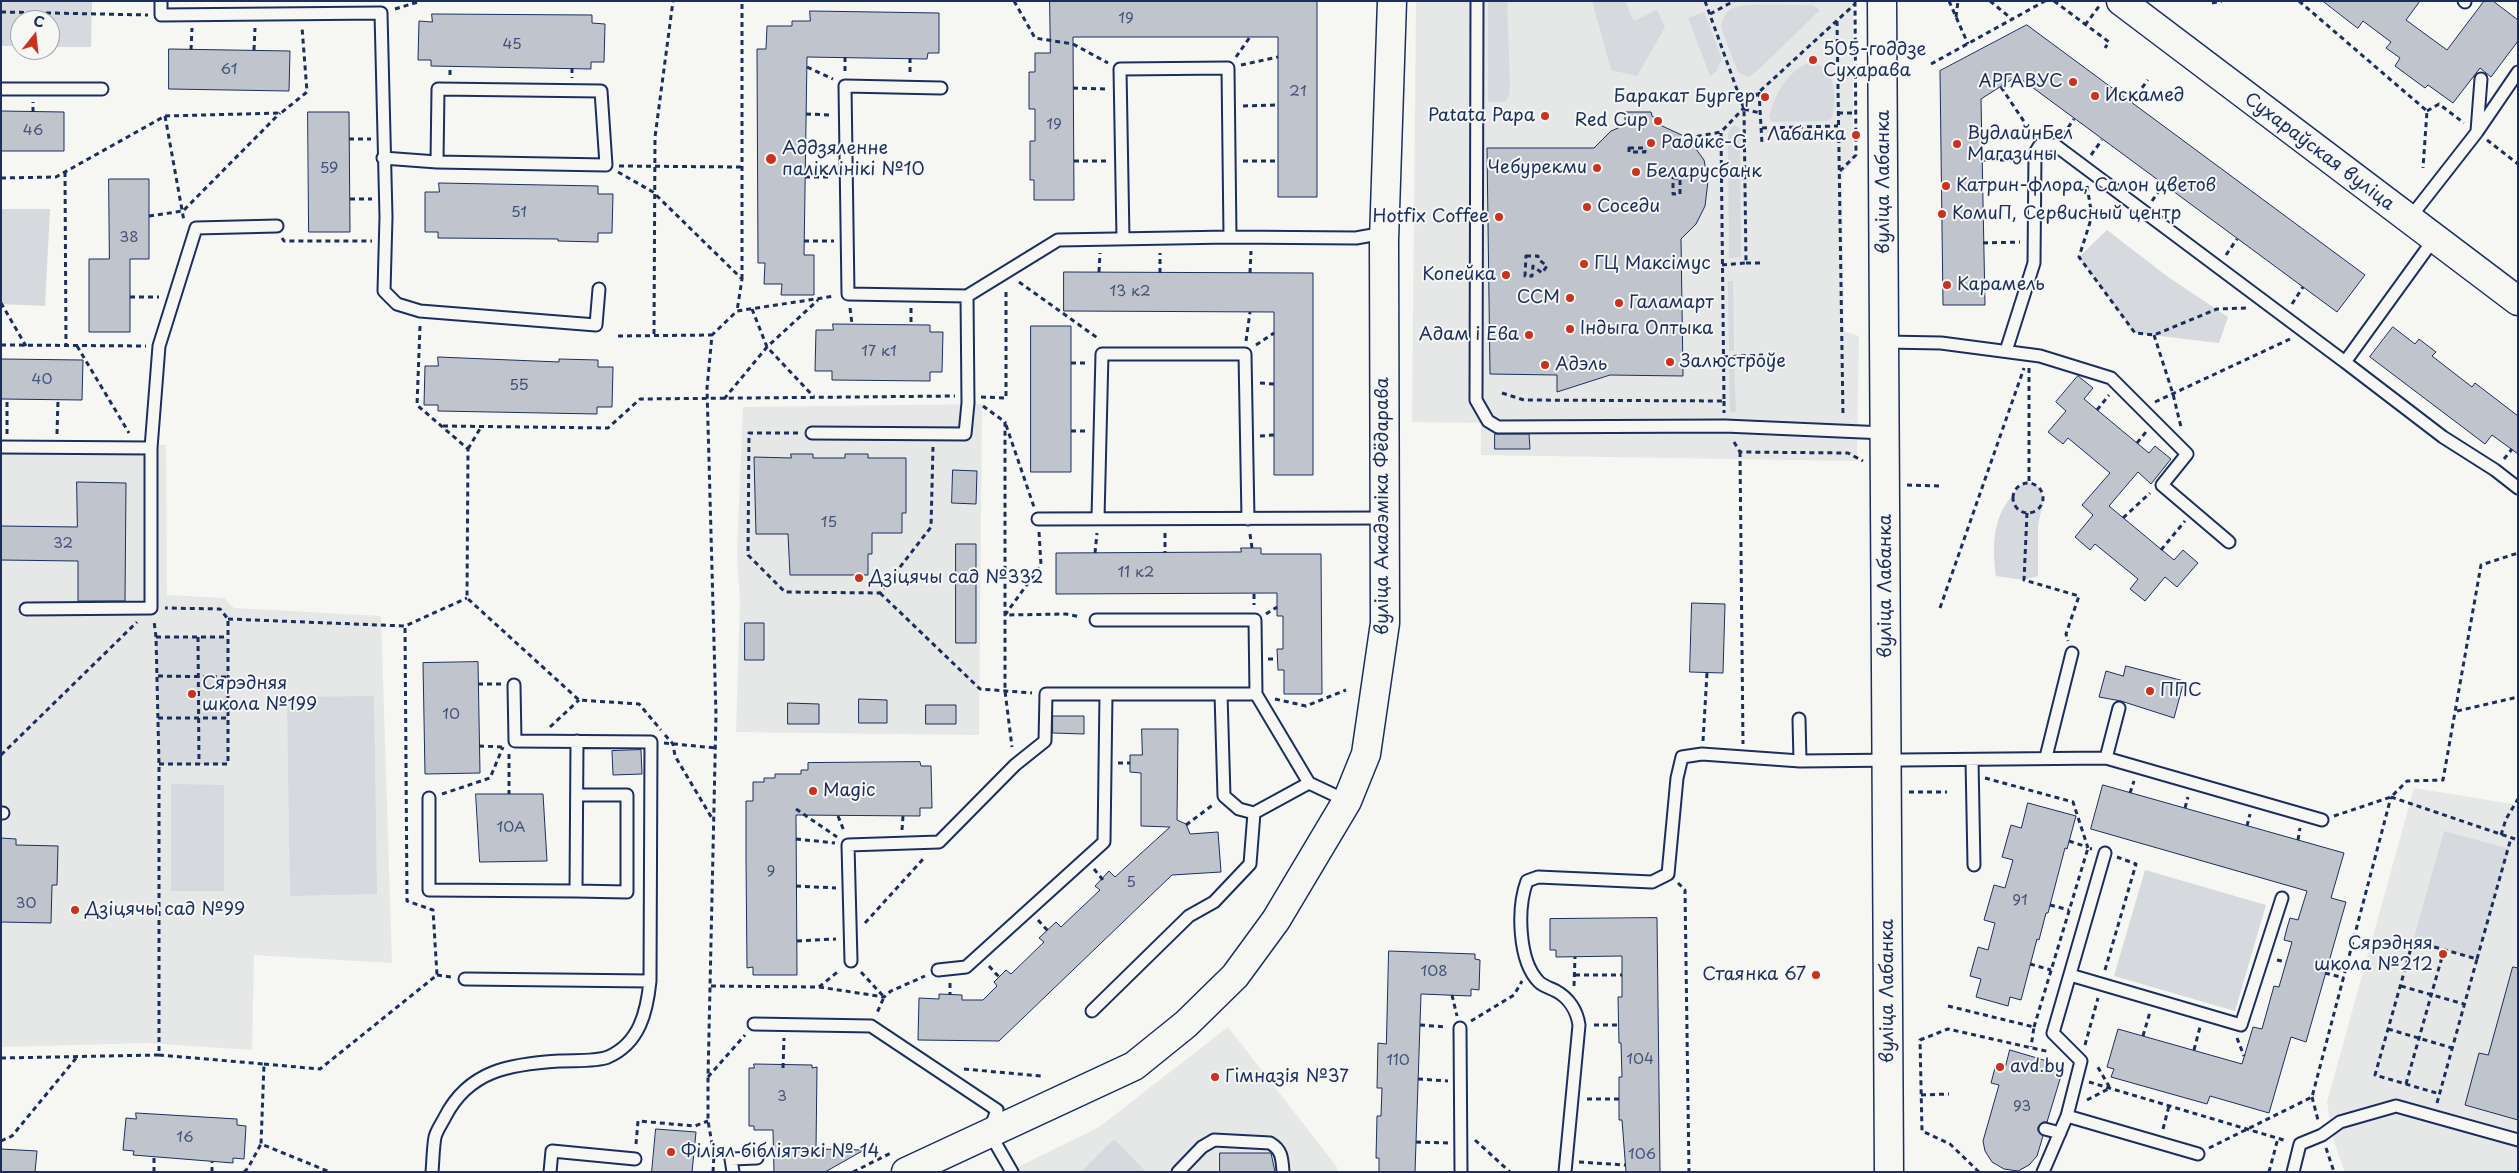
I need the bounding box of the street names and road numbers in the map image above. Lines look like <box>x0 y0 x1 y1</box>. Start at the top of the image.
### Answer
street label: Сухараўская вуліца <box>2240 89 2398 215</box>
street label: вуліца Лабанка <box>1873 110 1895 254</box>
street label: вуліца Акадэміка Фёдарава <box>1372 377 1394 635</box>
street label: вуліца Лабанка <box>1875 514 1897 658</box>
street label: вуліца Лабанка <box>1877 919 1899 1063</box>

